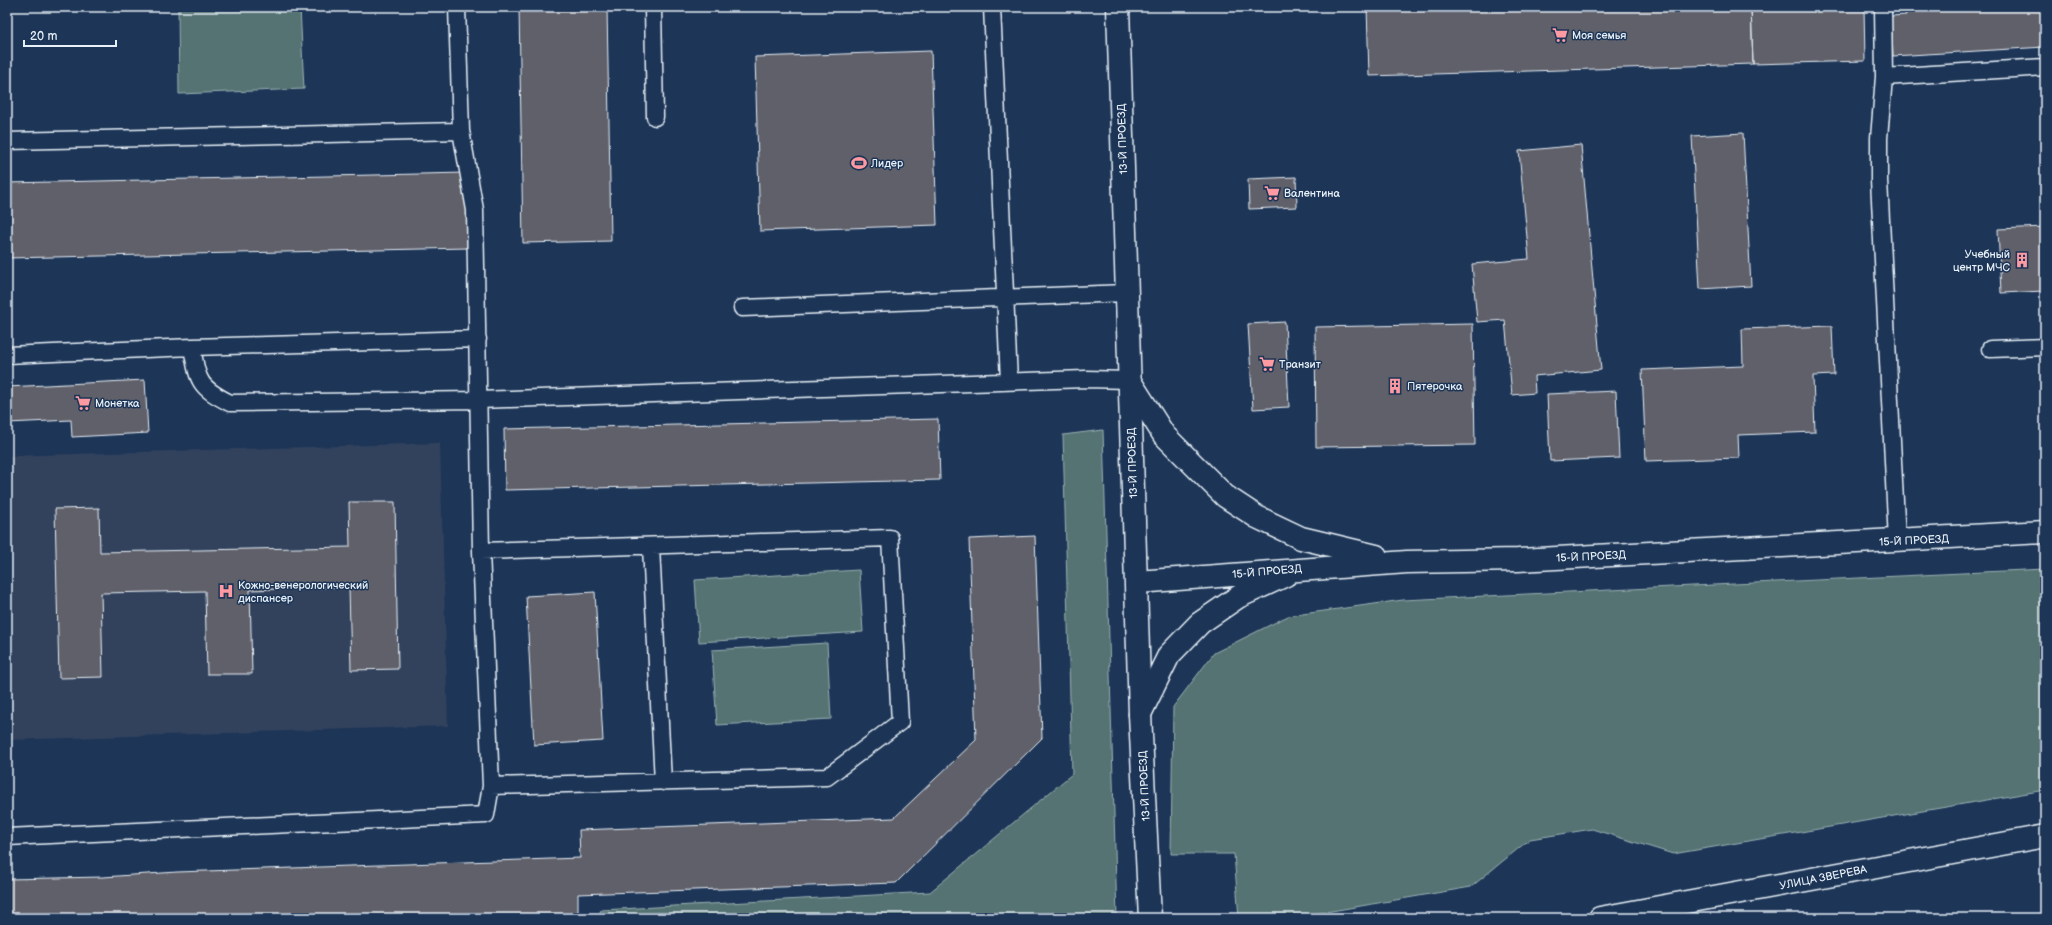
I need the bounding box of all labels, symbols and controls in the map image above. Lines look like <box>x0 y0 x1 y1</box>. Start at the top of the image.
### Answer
scale bar <box>24 22 116 48</box>
supermarket icon: Моя семья <box>1551 26 1569 44</box>
text: 20 m <box>30 29 57 44</box>
place label: Моя семья <box>1572 29 1626 42</box>
street label: 13-Й ПРОЕЗД <box>1115 103 1130 175</box>
sports icon: Лидер <box>850 154 868 172</box>
place label: Лидер <box>870 157 904 170</box>
supermarket icon: Валентина <box>1263 184 1281 202</box>
place label: Валентина <box>1284 187 1341 200</box>
place label: Учебный центр МЧС <box>1953 248 2011 274</box>
building icon: Учебный центр МЧС <box>2013 251 2031 269</box>
supermarket icon: Транзит <box>1258 355 1276 373</box>
place label: Транзит <box>1279 358 1321 371</box>
building icon: Пятерочка <box>1386 377 1404 395</box>
place label: Пятерочка <box>1407 380 1463 393</box>
supermarket icon: Монетка <box>74 394 92 412</box>
place label: Монетка <box>95 397 140 410</box>
street label: 13-Й ПРОЕЗД <box>1125 427 1140 499</box>
street label: 15-Й ПРОЕЗД <box>1879 532 1950 549</box>
street label: 15-Й ПРОЕЗД <box>1556 548 1627 565</box>
street label: 15-Й ПРОЕЗД <box>1232 562 1303 581</box>
place label: Кожно-венерологический диспансер <box>238 579 368 605</box>
hospital icon: Кожно-венерологический диспансер <box>217 582 235 600</box>
street label: 13-Й ПРОЕЗД <box>1136 750 1153 822</box>
street label: УЛИЦА ЗВЕРЕВА <box>1778 863 1868 892</box>

